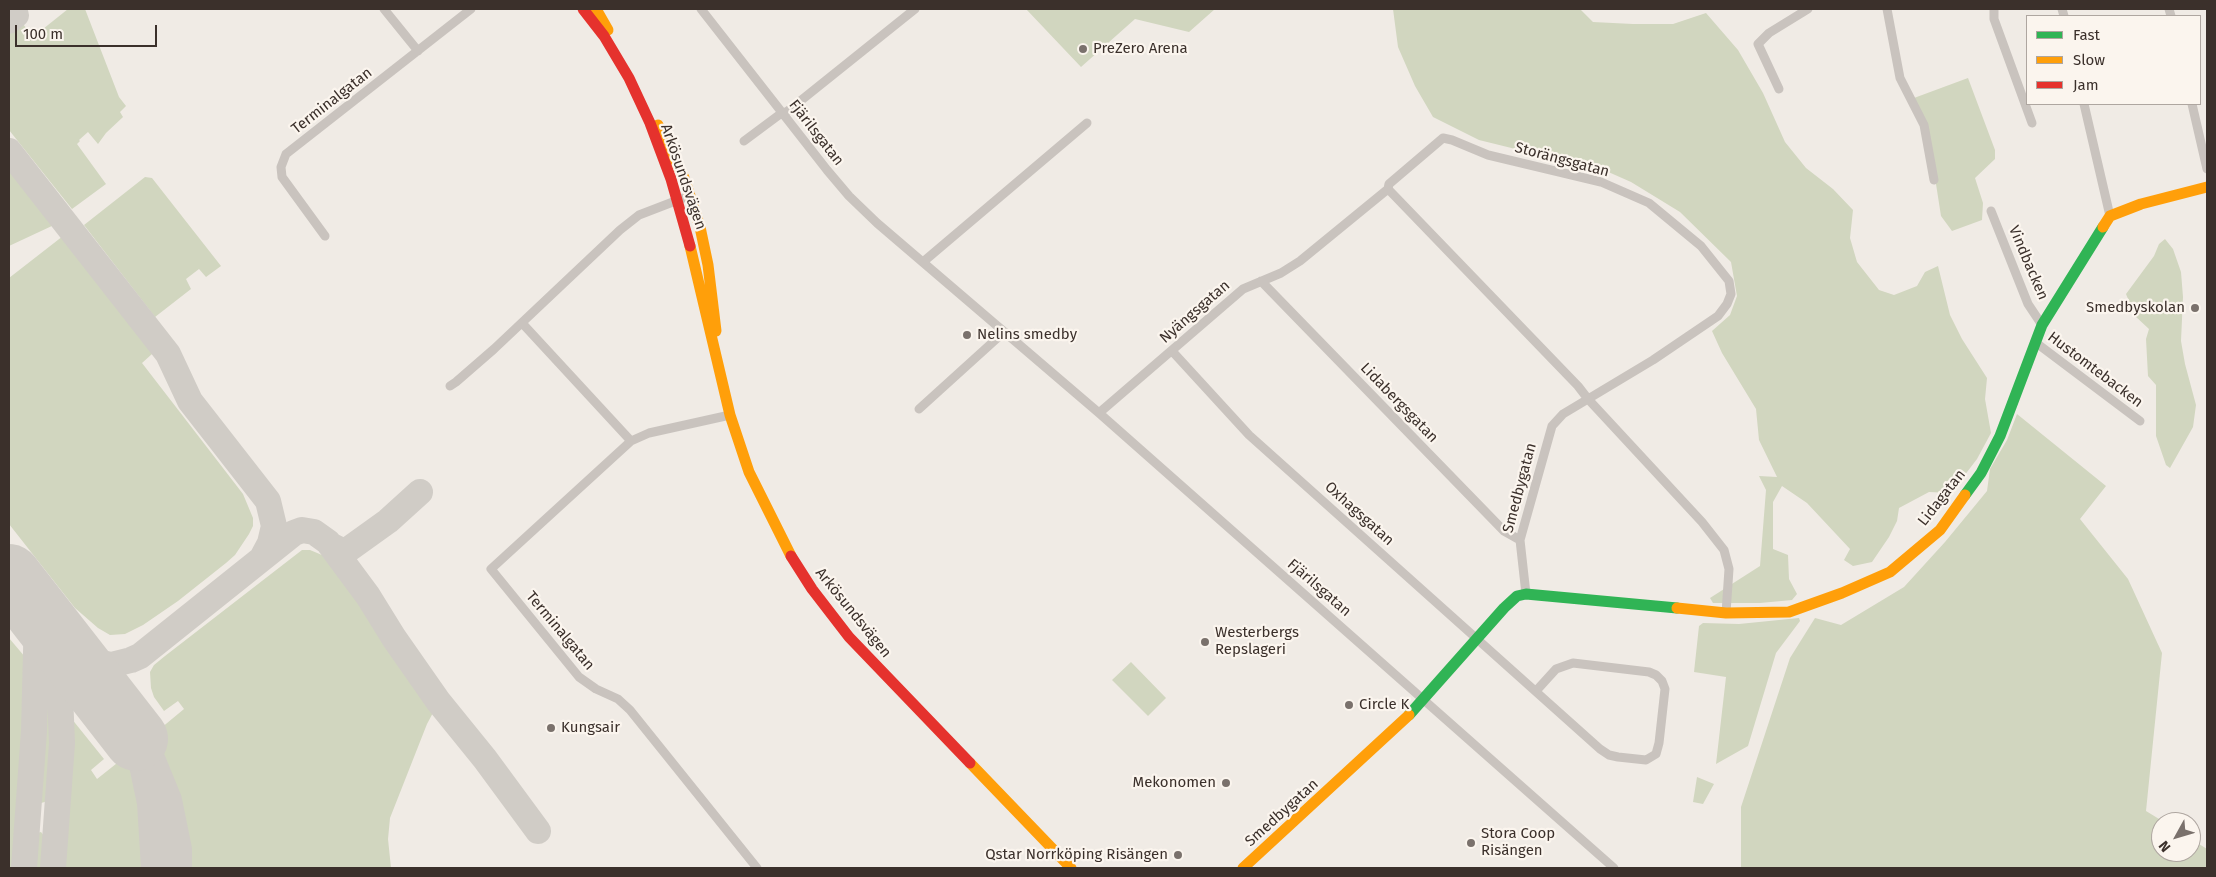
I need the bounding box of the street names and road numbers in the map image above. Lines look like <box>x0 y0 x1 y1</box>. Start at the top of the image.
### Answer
street label: Terminalgatan <box>288 64 376 138</box>
street label: Fjärilsgatan <box>785 96 847 170</box>
street label: Arkösundsvägen <box>656 122 710 232</box>
street label: Storängsgatan <box>1513 139 1611 181</box>
street label: Vindbacken <box>2004 223 2052 303</box>
street label: Nyängsgatan <box>1156 277 1234 347</box>
street label: Hustomtebacken <box>2044 328 2146 412</box>
street label: Lidabergsgatan <box>1356 359 1442 447</box>
street label: Smedbygatan <box>1499 441 1541 535</box>
street label: Lidagatan <box>1914 466 1970 530</box>
street label: Oxhagsgatan <box>1321 478 1397 550</box>
street label: Fjärilsgatan <box>1283 555 1355 621</box>
street label: Arkösundsvägen <box>811 564 895 662</box>
street label: Terminalgatan <box>522 588 598 674</box>
street label: Smedbygatan <box>1242 775 1322 851</box>

